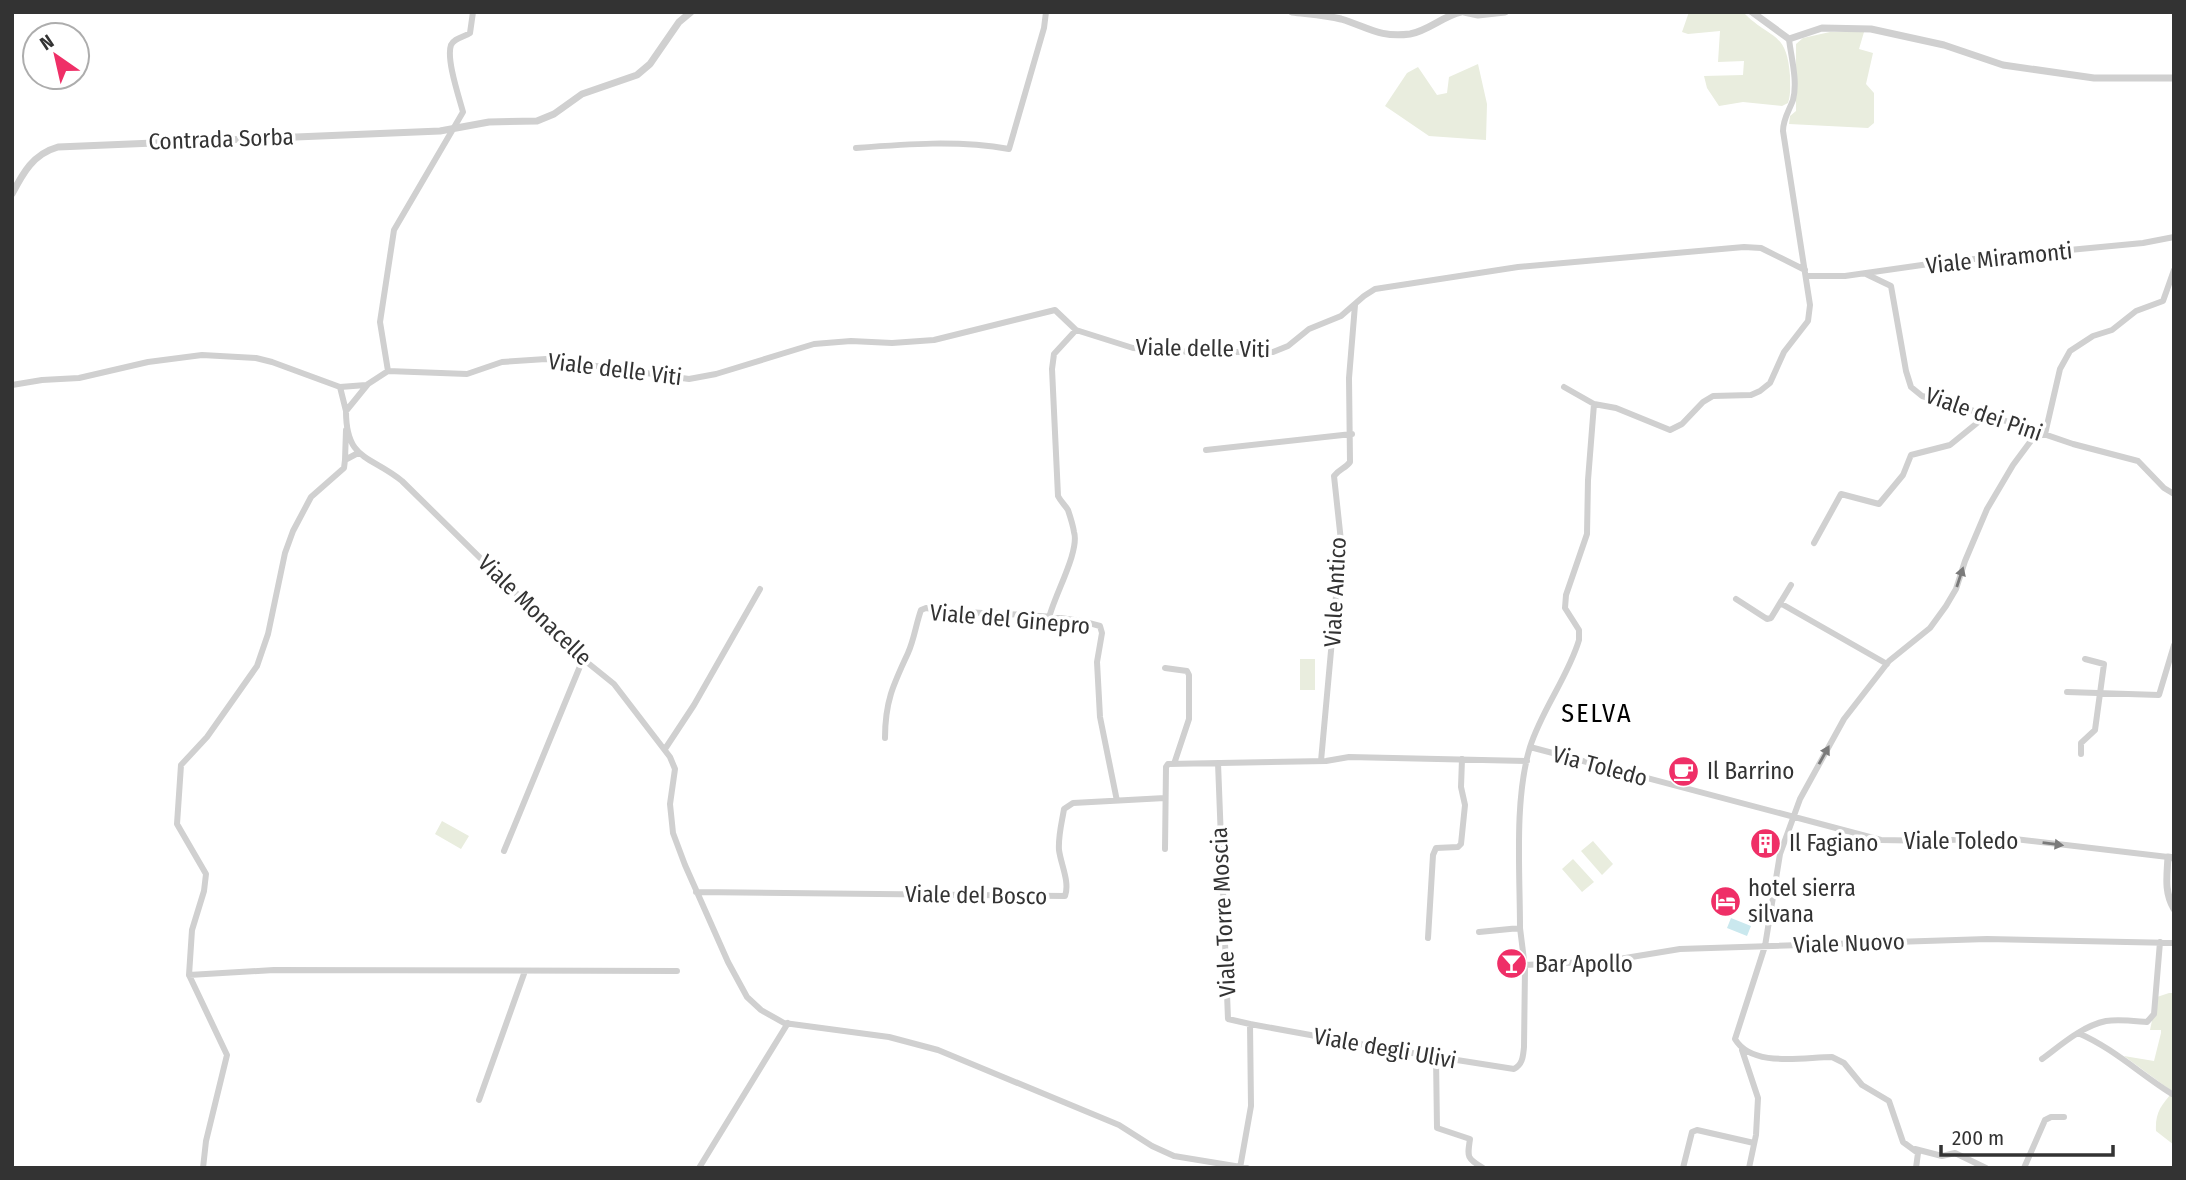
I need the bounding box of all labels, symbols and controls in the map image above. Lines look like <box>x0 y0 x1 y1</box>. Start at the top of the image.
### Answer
north arrow <box>21 21 91 91</box>
text: N <box>36 30 58 55</box>
street label: Contrada Sorba <box>148 122 294 156</box>
street label: Viale Miramonti <box>1924 236 2074 280</box>
street label: Viale delle Viti <box>1135 333 1271 363</box>
street label: Viale delle Viti <box>547 347 683 391</box>
street label: Viale dei Pini <box>1922 381 2046 447</box>
street label: Viale Antico <box>1318 536 1352 648</box>
street label: Viale Monacelle <box>472 549 598 671</box>
one-way arrow <box>1955 566 1966 587</box>
street label: Viale del Ginepro <box>929 598 1091 640</box>
district label: SELVA <box>1561 698 1633 729</box>
street label: Via Toledo <box>1549 740 1651 792</box>
one-way arrow <box>1818 746 1830 765</box>
cafe icon: Il Barrino <box>1667 754 1701 788</box>
place label: Il Barrino <box>1707 757 1794 785</box>
street label: Viale Torre Moscia <box>1205 826 1241 998</box>
building icon: Il Fagiano <box>1749 826 1783 860</box>
street label: Viale Toledo <box>1904 827 2018 855</box>
place label: Il Fagiano <box>1789 829 1878 857</box>
one-way arrow <box>2042 839 2064 850</box>
place label: hotel sierra silvana <box>1748 874 1856 928</box>
street label: Viale del Bosco <box>905 880 1047 910</box>
hotel icon: hotel sierra silvana <box>1708 884 1742 918</box>
street label: Viale Nuovo <box>1793 927 1905 959</box>
bar icon: Bar Apollo <box>1495 947 1529 981</box>
place label: Bar Apollo <box>1535 950 1633 978</box>
street label: Viale degli Ulivi <box>1311 1022 1459 1074</box>
scale bar <box>1941 1114 2112 1158</box>
text: 200 m <box>1952 1125 2004 1151</box>

